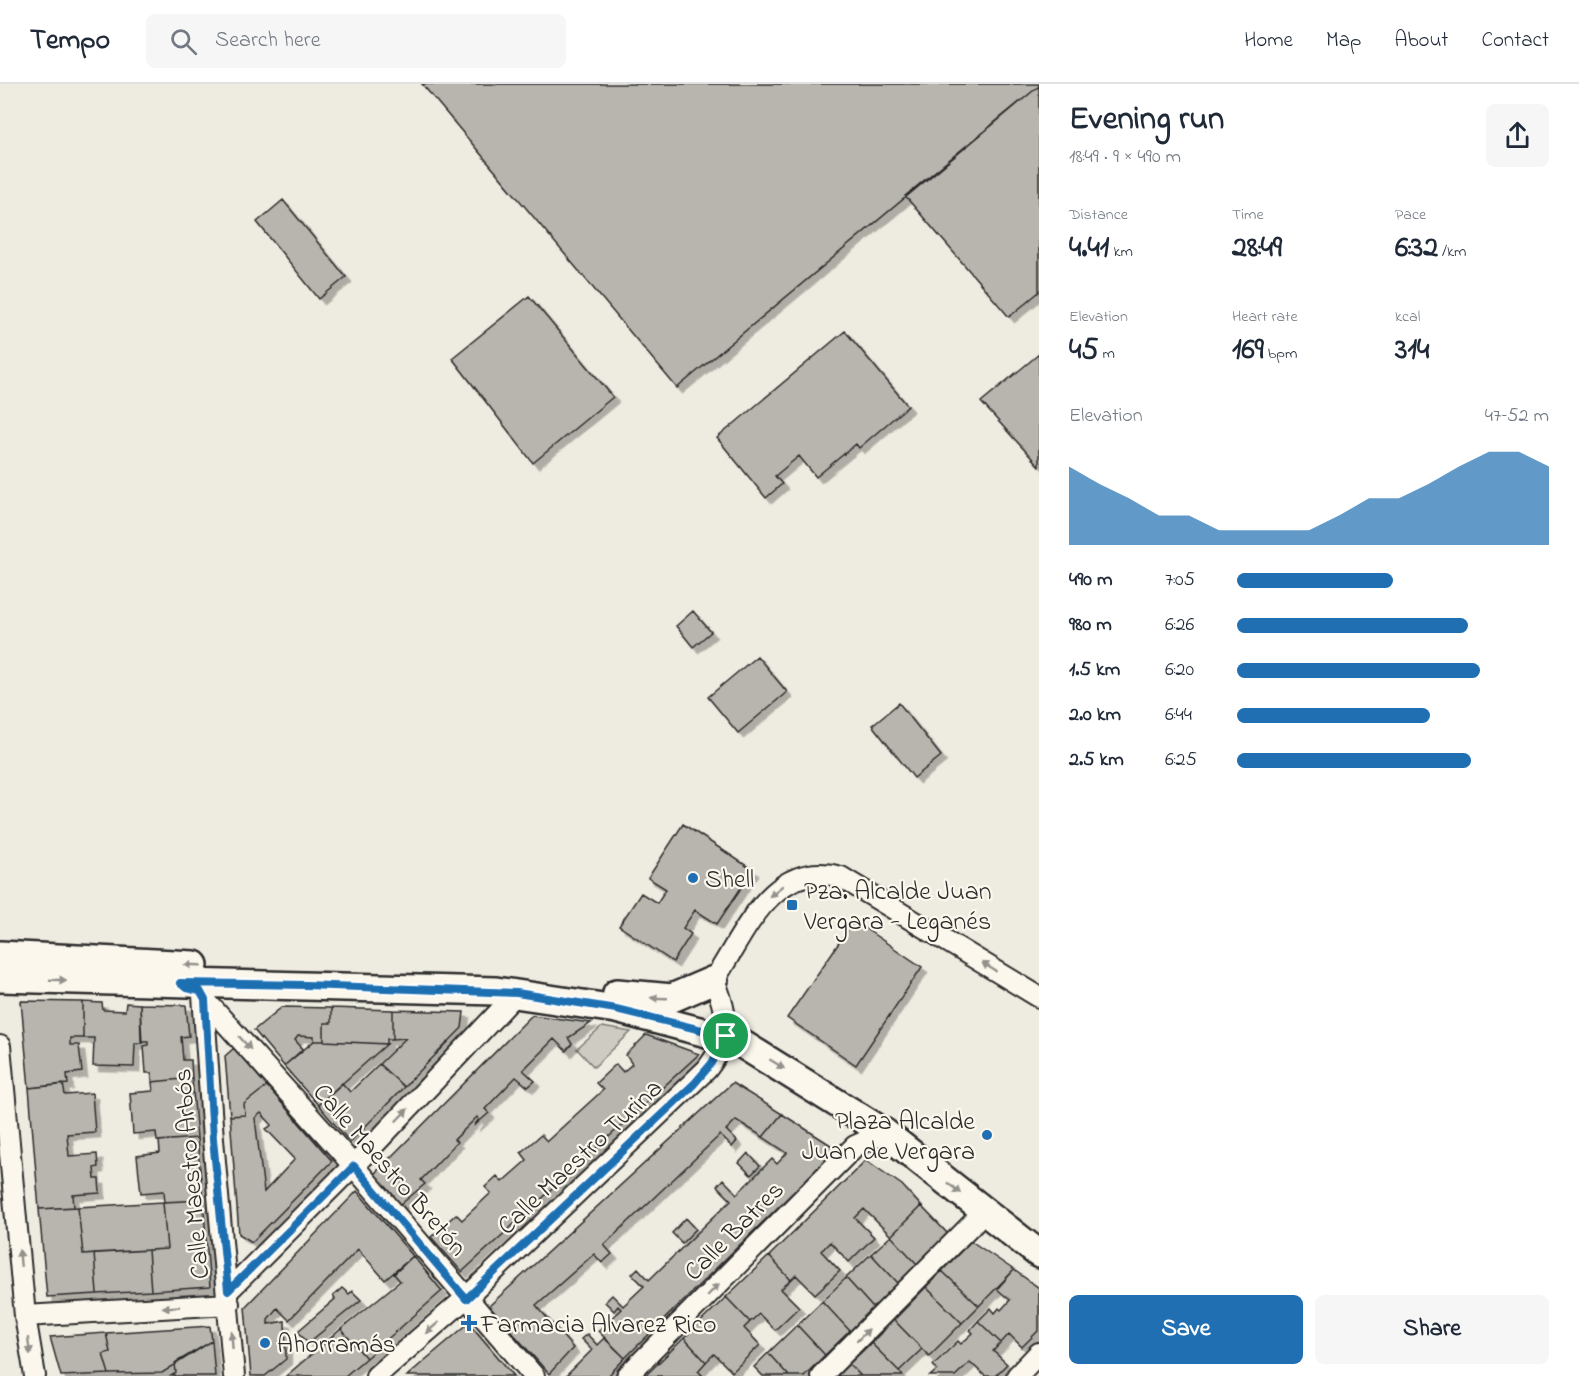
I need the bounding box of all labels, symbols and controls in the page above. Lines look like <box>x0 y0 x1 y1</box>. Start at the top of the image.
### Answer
search box <box>146 14 566 68</box>
text: Tempo <box>30 21 110 62</box>
icon: search <box>167 25 200 58</box>
text: Search here <box>215 25 321 57</box>
text: Home <box>1244 26 1293 56</box>
text: Map <box>1326 26 1361 56</box>
text: About <box>1394 26 1448 56</box>
text: Contact <box>1481 26 1549 56</box>
text: Evening run <box>1069 96 1224 144</box>
button: share <box>1486 104 1549 167</box>
text: 18:49 · 9 × 490 m <box>1069 143 1181 172</box>
text: Distance <box>1069 203 1128 227</box>
text: Time <box>1232 203 1264 227</box>
text: Pace <box>1395 203 1426 227</box>
text: 4.41 <box>1069 227 1109 271</box>
text: 28:49 <box>1232 227 1282 271</box>
text: 6:32 <box>1395 227 1438 271</box>
text: km <box>1109 240 1133 264</box>
text: /km <box>1438 240 1466 264</box>
text: Elevation <box>1069 305 1128 329</box>
text: Heart rate <box>1232 305 1298 329</box>
text: kcal <box>1395 305 1420 329</box>
text: 45 <box>1069 329 1099 373</box>
text: 169 <box>1232 329 1264 373</box>
text: 314 <box>1395 329 1429 373</box>
text: m <box>1099 342 1115 366</box>
text: bpm <box>1264 342 1297 366</box>
text: Elevation <box>1069 402 1143 431</box>
text: 47–52 m <box>1485 402 1549 431</box>
text: 490 m <box>1069 566 1112 595</box>
text: 7:05 <box>1165 566 1195 595</box>
text: 980 m <box>1069 611 1112 640</box>
text: 6:26 <box>1165 611 1194 640</box>
text: 1.5 km <box>1069 656 1120 685</box>
text: 6:20 <box>1165 656 1194 685</box>
text: 2.0 km <box>1069 701 1121 730</box>
text: 6:44 <box>1165 701 1192 730</box>
text: 2.5 km <box>1069 746 1124 775</box>
text: 6:25 <box>1165 746 1197 775</box>
place label: Shell <box>705 862 754 900</box>
marker: Shell <box>686 871 700 885</box>
place label: Pza. Alcalde Juan Vergara - Leganés <box>803 874 992 942</box>
one-way arrow <box>768 885 783 897</box>
marker: Pza. Alcalde Juan Vergara - Leganés <box>785 898 799 912</box>
one-way arrow <box>184 960 203 970</box>
one-way arrow <box>981 961 997 972</box>
one-way arrow <box>49 975 68 985</box>
one-way arrow <box>650 993 669 1003</box>
pin <box>700 1010 751 1061</box>
icon: arrive <box>709 1019 742 1052</box>
one-way arrow <box>238 1035 251 1050</box>
one-way arrow <box>769 1059 785 1070</box>
street label: Calle Maestro Arbós <box>165 1067 221 1281</box>
street label: Calle Maestro Turina <box>490 1071 672 1245</box>
street label: Calle Maestro Bretón <box>303 1076 475 1266</box>
place label: Plaza Alcalde Juan de Vergara <box>802 1104 975 1172</box>
one-way arrow <box>395 1109 409 1123</box>
marker: Plaza Alcalde Juan de Vergara <box>980 1128 994 1142</box>
street label: Calle Batres <box>676 1173 794 1291</box>
one-way arrow <box>946 1181 962 1194</box>
one-way arrow <box>15 1248 25 1267</box>
one-way arrow <box>705 1283 719 1297</box>
button: Save <box>1069 1295 1303 1364</box>
button: Share <box>1315 1295 1549 1364</box>
one-way arrow <box>161 1303 180 1312</box>
place label: Farmacia Alvarez Rico <box>480 1307 717 1345</box>
marker: Farmacia Alvarez Rico <box>462 1316 476 1330</box>
one-way arrow <box>425 1321 440 1334</box>
place label: Ahorramás <box>277 1327 396 1365</box>
one-way arrow <box>855 1328 869 1342</box>
one-way arrow <box>227 1331 236 1350</box>
marker: Ahorramás <box>258 1336 272 1350</box>
one-way arrow <box>25 1337 34 1356</box>

